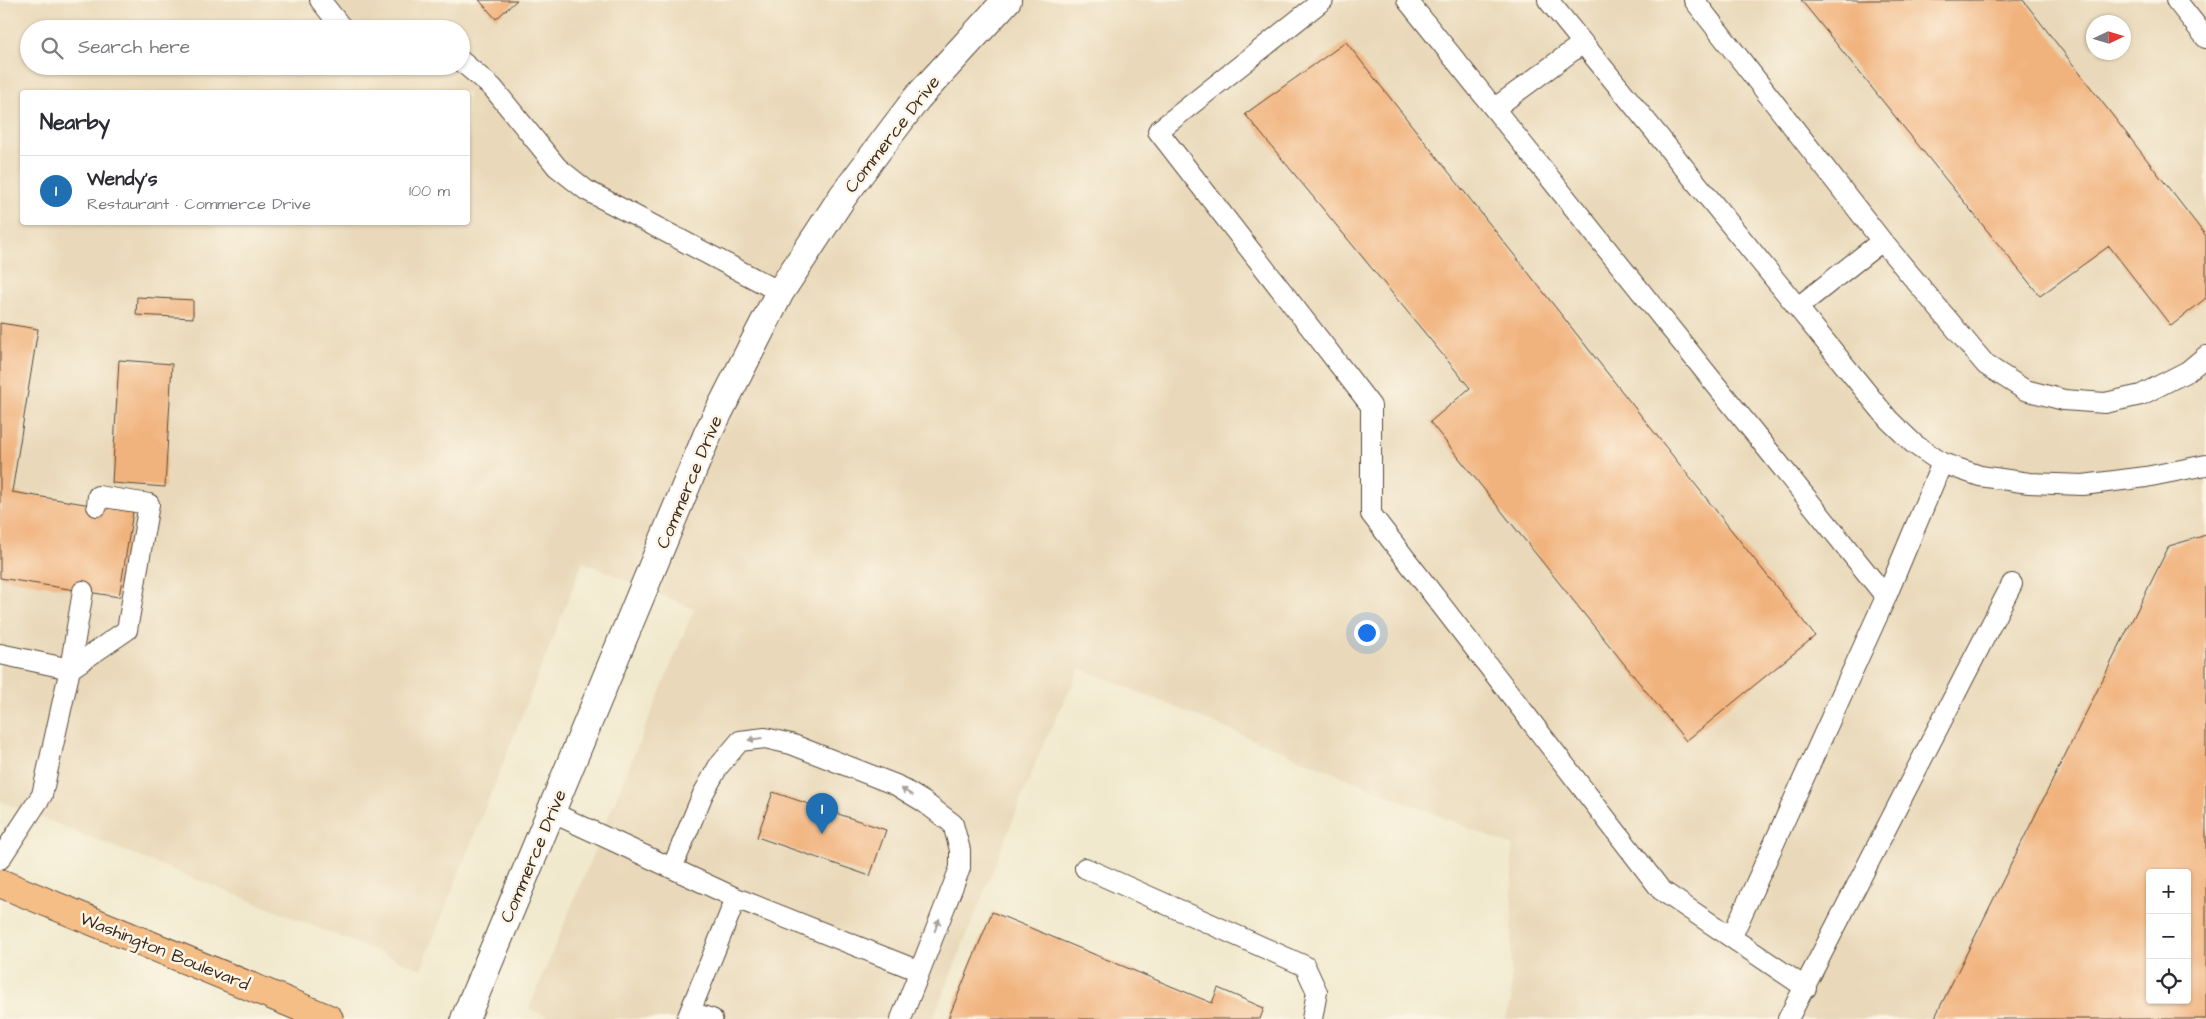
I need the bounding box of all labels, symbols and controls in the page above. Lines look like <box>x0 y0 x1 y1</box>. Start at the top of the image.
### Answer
north arrow <box>2086 15 2131 60</box>
search box <box>20 20 470 75</box>
icon: search <box>38 34 66 62</box>
text: Search here <box>78 34 190 61</box>
street label: Commerce Drive <box>839 70 946 198</box>
text: Nearby <box>40 108 110 137</box>
text: Wendy's <box>87 166 157 193</box>
text: 1 <box>55 180 57 202</box>
text: 100 m <box>409 180 450 202</box>
text: Restaurant · Commerce Drive <box>87 193 311 215</box>
street label: Commerce Drive <box>650 412 729 553</box>
your location <box>1354 620 1380 646</box>
one-way arrow <box>747 735 763 743</box>
street label: Commerce Drive <box>494 786 573 927</box>
one-way arrow <box>901 788 914 797</box>
pin: 1 <box>806 793 838 834</box>
map controls <box>2146 869 2191 1004</box>
button: + <box>2146 869 2191 914</box>
street label: Washington Boulevard <box>76 906 253 998</box>
button: − <box>2146 914 2191 959</box>
one-way arrow <box>933 917 941 932</box>
button: locate <box>2146 959 2191 1004</box>

